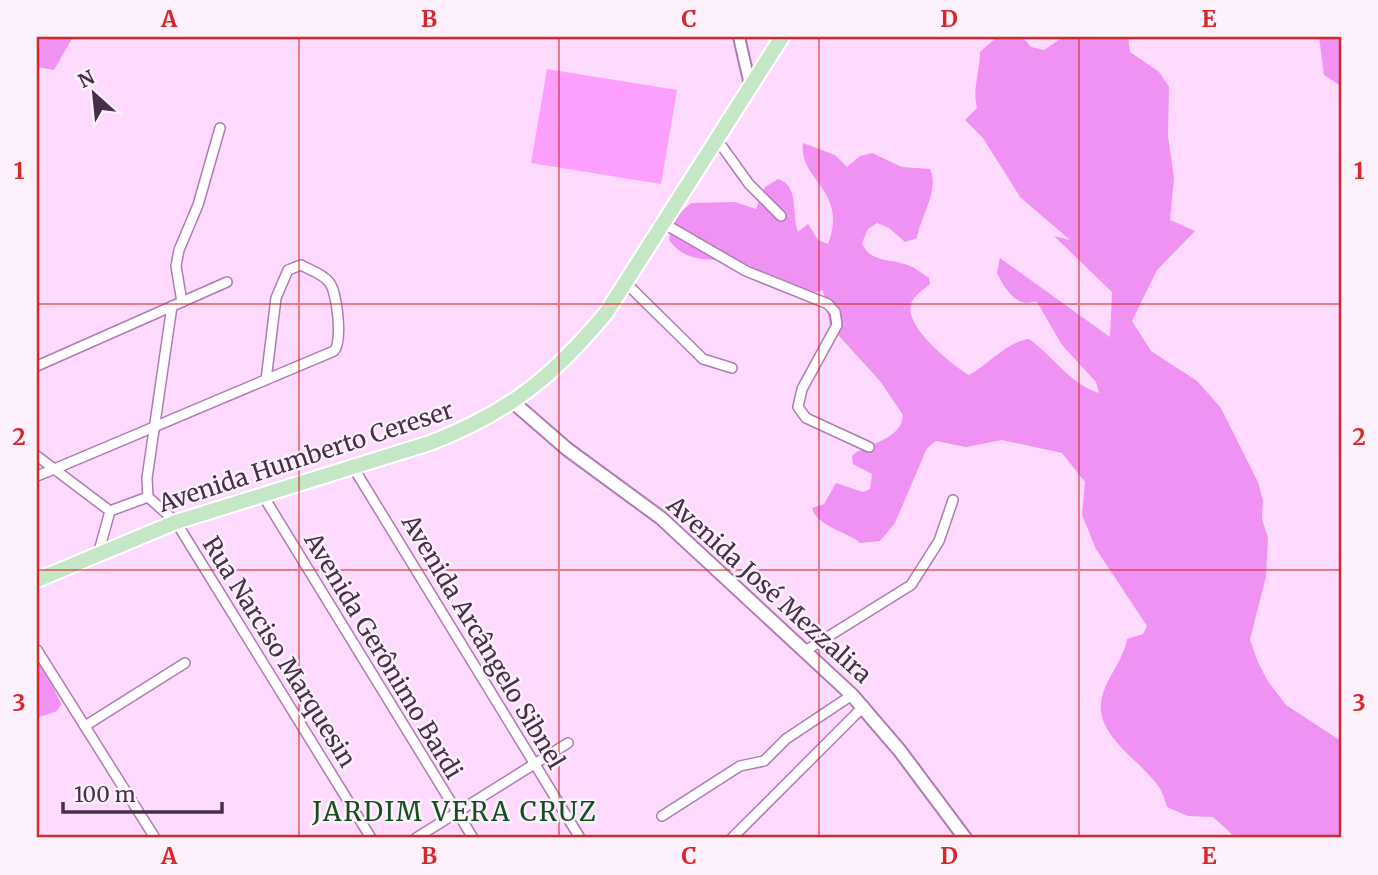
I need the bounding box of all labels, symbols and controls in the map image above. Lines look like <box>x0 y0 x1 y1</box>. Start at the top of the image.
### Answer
text: A <box>160 4 178 33</box>
text: B <box>421 4 437 33</box>
text: C <box>681 4 697 33</box>
text: D <box>940 4 958 33</box>
text: E <box>1201 4 1217 33</box>
north arrow <box>60 60 130 130</box>
text: N <box>74 65 98 93</box>
text: 1 <box>14 156 25 185</box>
text: 1 <box>1354 156 1365 185</box>
street label: Avenida Humberto Cereser <box>154 394 457 519</box>
text: 2 <box>12 422 26 451</box>
text: 2 <box>1352 422 1366 451</box>
street label: Avenida José Mezzalira <box>660 489 878 690</box>
street label: Avenida Arcângelo Sibnel <box>395 508 572 775</box>
street label: Avenida Gerônimo Bardi <box>297 526 469 785</box>
street label: Rua Narciso Marquesin <box>196 531 363 773</box>
text: 3 <box>12 688 26 717</box>
text: 3 <box>1352 688 1366 717</box>
scale bar <box>63 770 222 814</box>
text: 100 m <box>74 781 136 808</box>
district label: JARDIM VERA CRUZ <box>311 795 598 828</box>
text: A <box>160 841 178 870</box>
text: B <box>421 841 437 870</box>
text: C <box>681 841 697 870</box>
text: D <box>940 841 958 870</box>
text: E <box>1201 841 1217 870</box>

